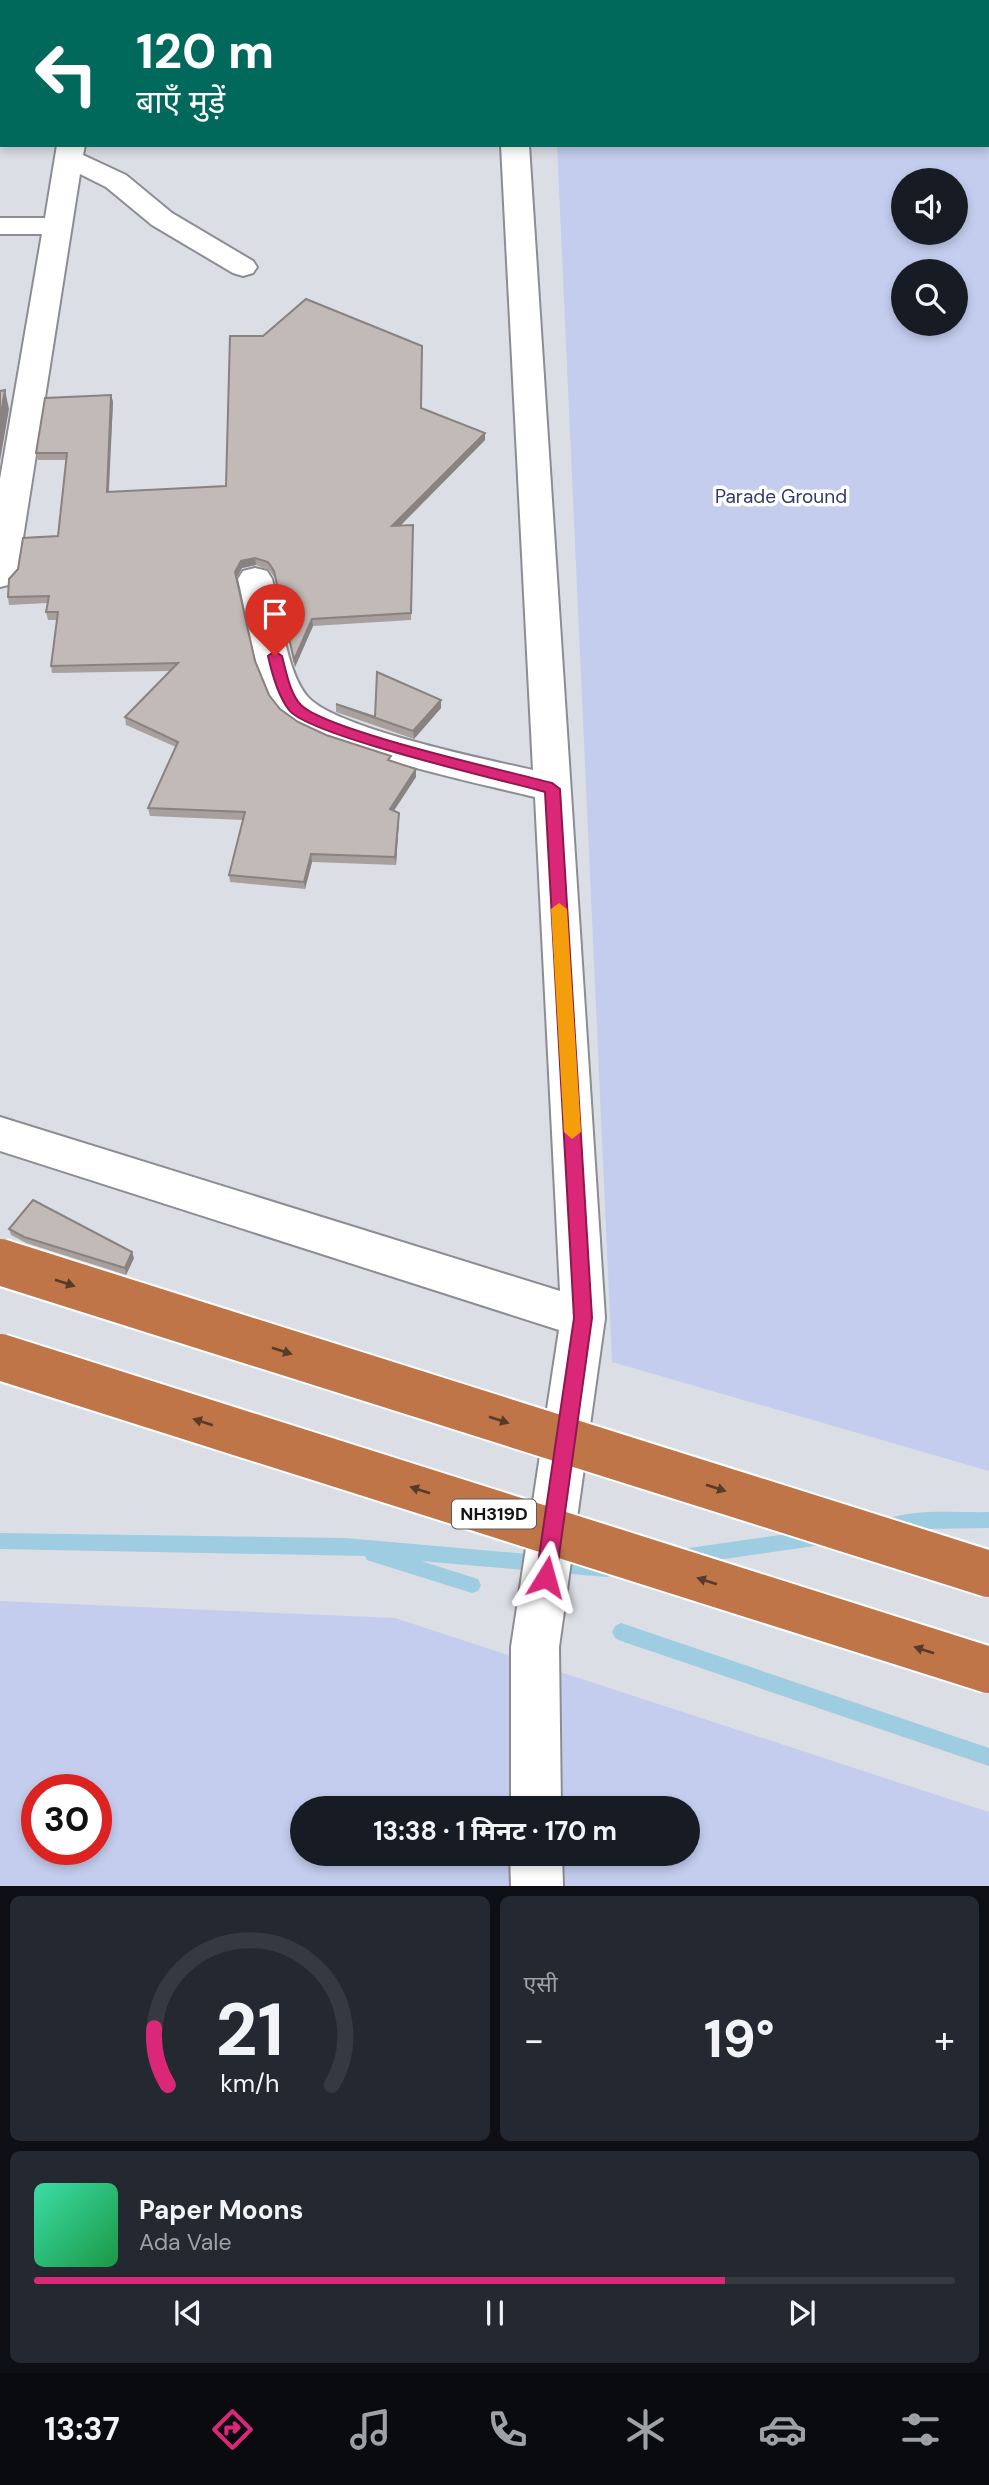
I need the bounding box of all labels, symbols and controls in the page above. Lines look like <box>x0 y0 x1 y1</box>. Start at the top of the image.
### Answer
text: 120 m <box>136 19 274 83</box>
icon: left <box>21 28 112 119</box>
text: बाएँ मुड़ें <box>136 81 225 123</box>
map controls <box>891 168 968 336</box>
button: sound <box>891 168 968 245</box>
button: search <box>891 259 968 336</box>
park label: Parade Ground <box>715 484 847 509</box>
pin <box>245 584 305 656</box>
icon: arrive <box>256 595 294 633</box>
one-way arrow <box>55 1278 76 1288</box>
one-way arrow <box>272 1347 293 1357</box>
one-way arrow <box>489 1415 510 1425</box>
one-way arrow <box>193 1416 214 1426</box>
one-way arrow <box>706 1483 727 1494</box>
one-way arrow <box>409 1485 430 1495</box>
road number: NH319D <box>452 1499 536 1528</box>
position arrow <box>509 1540 583 1614</box>
one-way arrow <box>696 1575 717 1586</box>
one-way arrow <box>913 1644 934 1654</box>
speed limit sign: 30 <box>21 1774 112 1865</box>
text: 13:38 · 1 मिनट · 170 m <box>373 1814 617 1848</box>
text: एसी <box>524 1969 558 1999</box>
text: 21 <box>215 1983 284 2078</box>
text: 19° <box>704 2005 775 2073</box>
text: − <box>524 2015 544 2065</box>
text: + <box>934 2015 955 2065</box>
text: km/h <box>220 2066 279 2099</box>
text: Paper Moons <box>139 2193 303 2227</box>
text: Ada Vale <box>139 2227 232 2257</box>
icon: previous <box>169 2294 207 2332</box>
icon: pause <box>476 2294 514 2332</box>
icon: next <box>783 2294 821 2332</box>
icon: directions <box>208 2405 257 2454</box>
icon: music <box>346 2405 395 2454</box>
icon: phone <box>483 2405 532 2454</box>
icon: climate <box>621 2405 670 2454</box>
icon: car <box>758 2405 807 2454</box>
icon: filters <box>896 2405 945 2454</box>
text: 13:37 <box>44 2408 120 2450</box>

